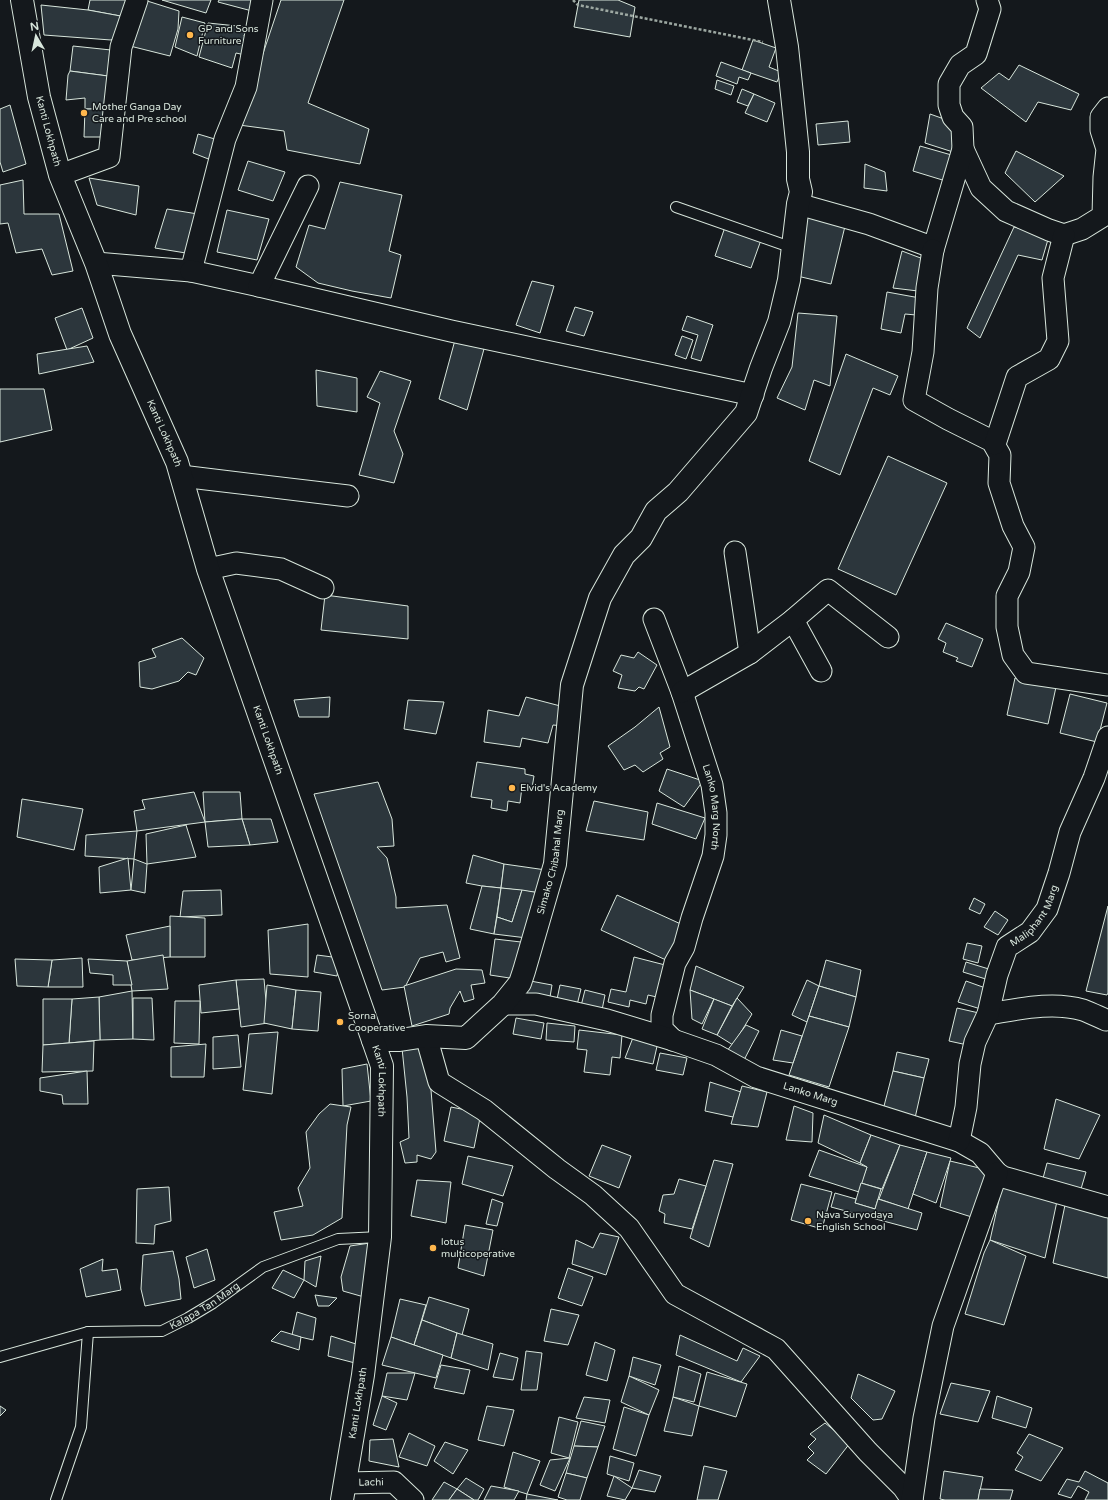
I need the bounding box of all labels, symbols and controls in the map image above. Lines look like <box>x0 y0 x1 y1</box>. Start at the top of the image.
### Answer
north arrow <box>16 16 56 56</box>
text: N <box>29 20 40 34</box>
place label: GP and Sons Furniture <box>198 23 259 47</box>
marker: GP and Sons Furniture <box>185 30 195 40</box>
street label: Kanti Lokhpath <box>33 95 63 168</box>
place label: Mother Ganga Day Care and Pre school <box>92 101 187 125</box>
marker: Mother Ganga Day Care and Pre school <box>79 108 89 118</box>
street label: Kanti Lokhpath <box>144 398 184 468</box>
street label: Kanti Lokhpath <box>250 704 285 776</box>
street label: Lanko Marg North <box>700 763 722 851</box>
place label: Elvid's Academy <box>520 782 598 794</box>
marker: Elvid's Academy <box>507 783 517 793</box>
street label: Simako Chibahal Marg <box>535 809 566 916</box>
street label: Maliphant Marg <box>1008 884 1061 949</box>
place label: Sorna Cooperative <box>348 1010 406 1034</box>
marker: Sorna Cooperative <box>335 1017 345 1027</box>
street label: Kanti Lokhpath <box>369 1044 388 1117</box>
street label: Lanko Marg <box>782 1080 839 1108</box>
place label: Nava Suryodaya English School <box>816 1209 893 1233</box>
marker: Nava Suryodaya English School <box>803 1216 813 1226</box>
place label: lotus multicoperative <box>441 1236 515 1260</box>
marker: lotus multicoperative <box>428 1243 438 1253</box>
street label: Kalapa Tan Marg <box>168 1280 242 1332</box>
street label: Kanti Lokhpath <box>346 1366 370 1440</box>
street label: Lachi <box>358 1476 384 1489</box>

